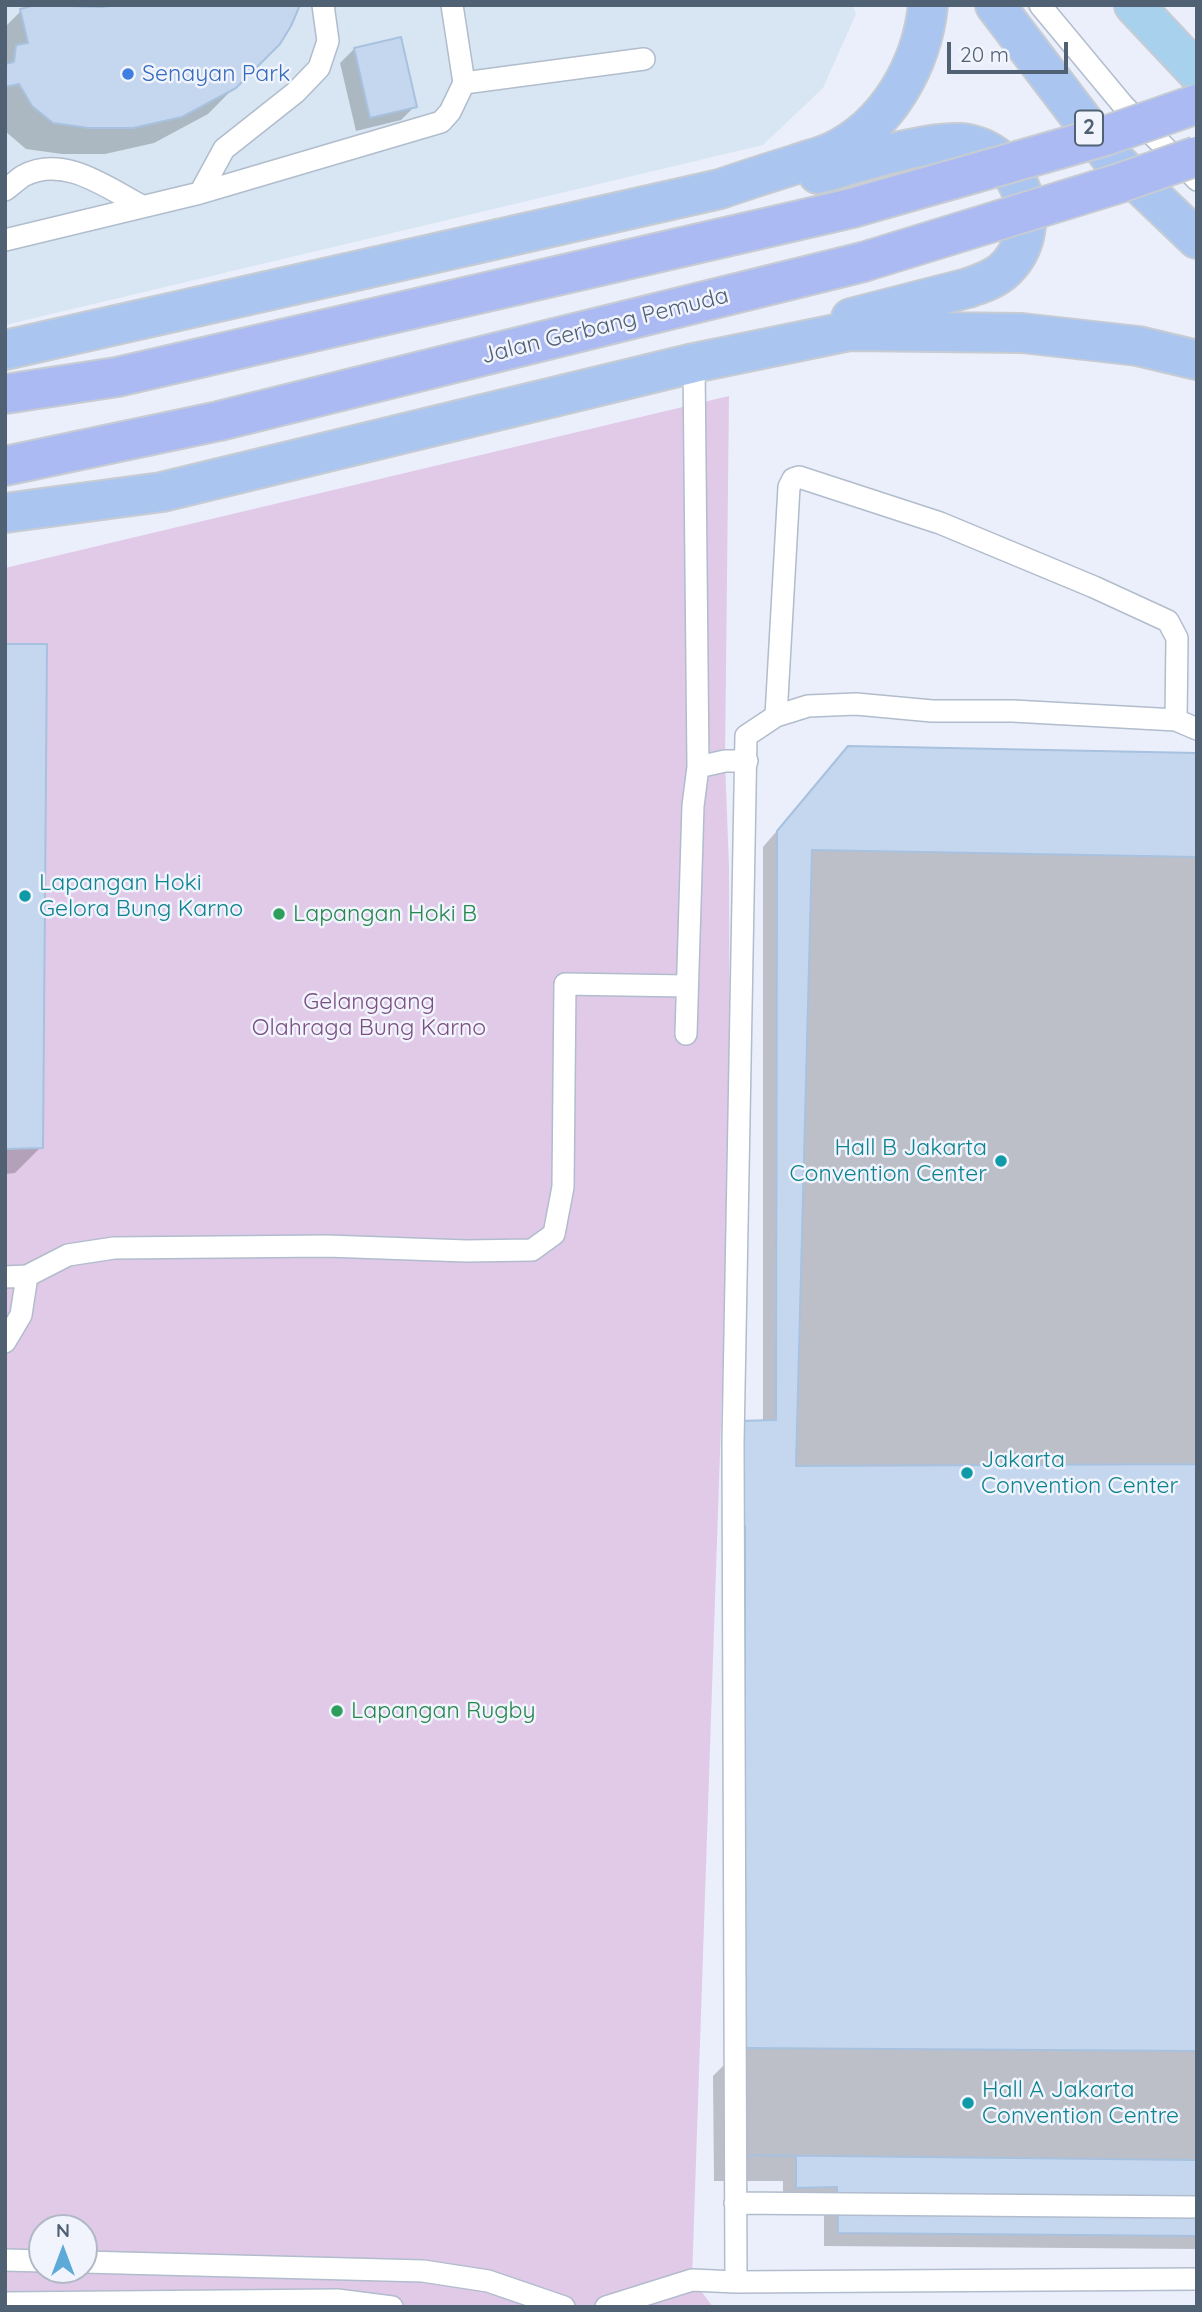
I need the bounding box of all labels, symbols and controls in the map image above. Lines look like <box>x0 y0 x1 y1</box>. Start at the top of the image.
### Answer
scale bar <box>950 28 1071 72</box>
text: 20 m <box>960 41 1009 67</box>
place label: Senayan Park <box>142 60 290 88</box>
marker: Senayan Park <box>120 66 136 82</box>
road number: 2 <box>1075 110 1103 146</box>
street label: Jalan Gerbang Pemuda <box>478 282 732 370</box>
place label: Lapangan Hoki Gelora Bung Karno <box>39 869 243 923</box>
marker: Lapangan Hoki Gelora Bung Karno <box>17 888 33 904</box>
place label: Lapangan Hoki B <box>293 900 477 928</box>
marker: Lapangan Hoki B <box>271 906 287 922</box>
park label: Gelanggang Olahraga Bung Karno <box>252 988 486 1042</box>
place label: Hall B Jakarta Convention Center <box>790 1134 987 1188</box>
marker: Hall B Jakarta Convention Center <box>993 1153 1009 1169</box>
place label: Jakarta Convention Center <box>981 1446 1178 1500</box>
marker: Jakarta Convention Center <box>959 1465 975 1481</box>
place label: Lapangan Rugby <box>351 1697 535 1725</box>
marker: Lapangan Rugby <box>329 1703 345 1719</box>
place label: Hall A Jakarta Convention Centre <box>982 2076 1179 2130</box>
marker: Hall A Jakarta Convention Centre <box>960 2095 976 2111</box>
north arrow <box>28 2214 98 2284</box>
text: N <box>56 2218 70 2242</box>

